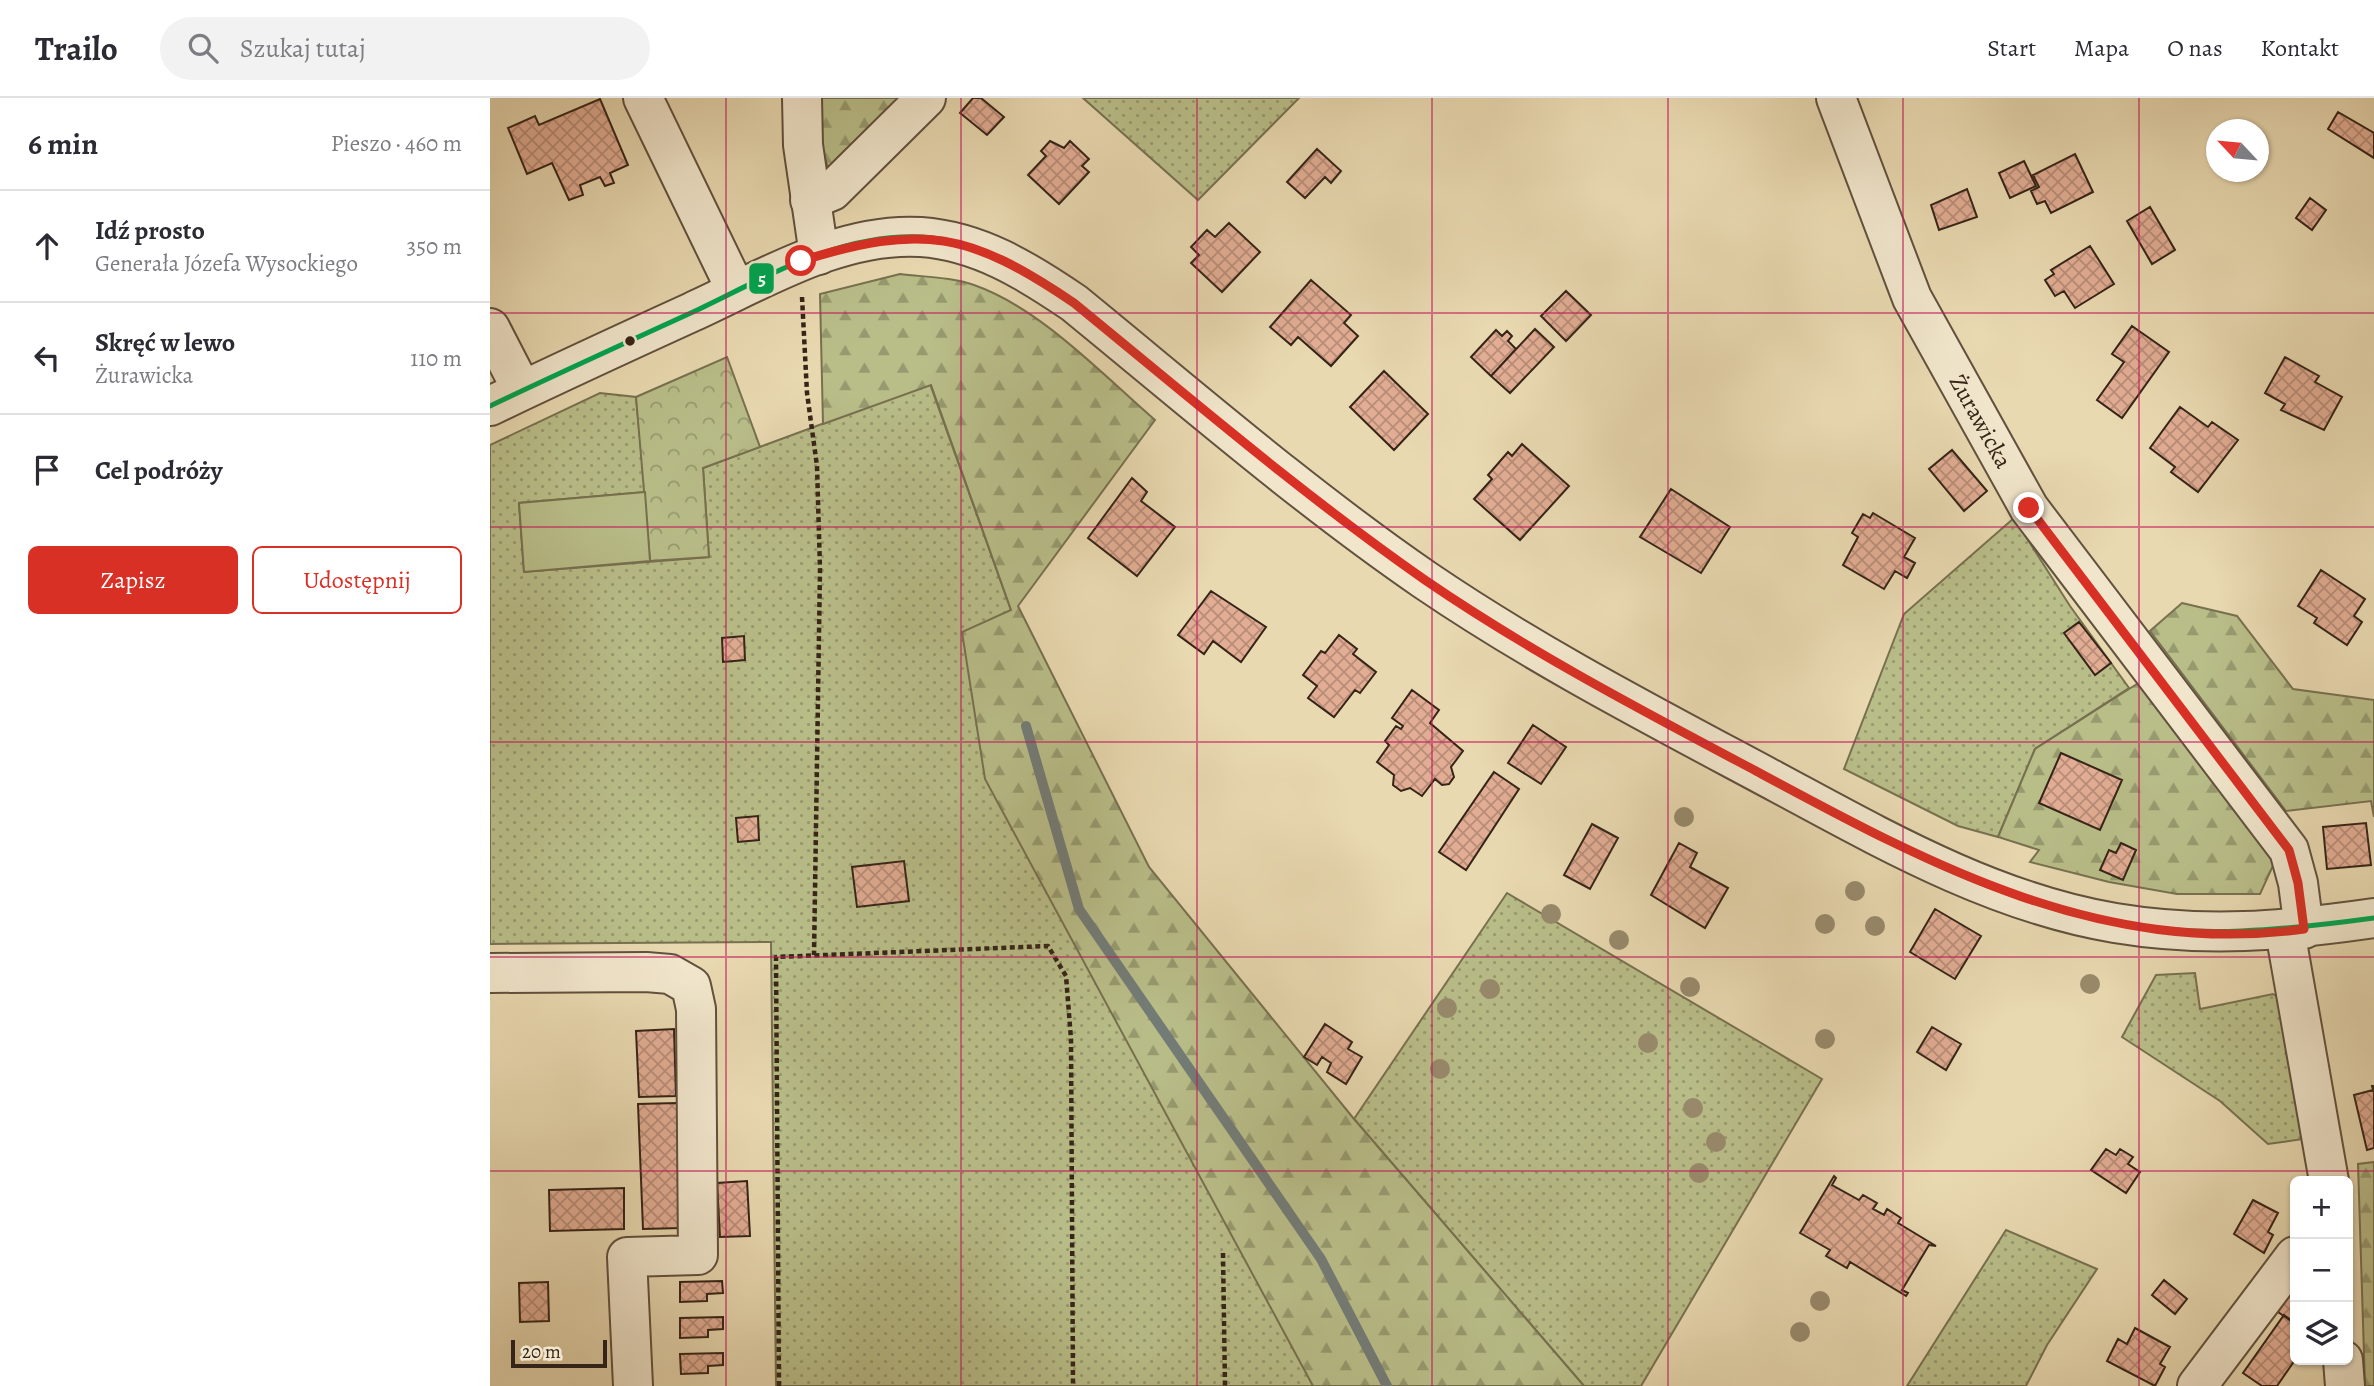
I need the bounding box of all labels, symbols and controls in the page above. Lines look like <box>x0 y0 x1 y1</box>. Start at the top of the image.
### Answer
search box <box>160 17 650 80</box>
text: Trailo <box>35 26 118 71</box>
icon: search <box>184 29 222 67</box>
text: Szukaj tutaj <box>240 31 366 66</box>
text: Start <box>1987 32 2036 64</box>
text: Mapa <box>2074 32 2129 64</box>
text: O nas <box>2167 32 2223 64</box>
text: Kontakt <box>2261 32 2339 64</box>
north arrow <box>2206 119 2269 182</box>
text: 6 min <box>28 124 98 164</box>
text: Pieszo · 460 m <box>331 128 462 159</box>
text: Idź prosto <box>95 213 205 248</box>
icon: ahead <box>28 227 66 265</box>
text: 350 m <box>407 231 462 262</box>
route start <box>785 245 816 276</box>
text: Generała Józefa Wysockiego <box>95 248 358 279</box>
line badge: 5 <box>748 262 775 295</box>
text: 5 <box>758 266 766 292</box>
text: Skręć w lewo <box>95 325 235 360</box>
unlabelled marker <box>623 334 637 348</box>
icon: left <box>28 339 66 377</box>
text: 110 m <box>410 343 462 374</box>
text: Żurawicka <box>95 360 193 391</box>
street label: Żurawicka <box>1942 369 2020 475</box>
icon: arrive <box>28 451 66 489</box>
text: Cel podróży <box>95 453 223 488</box>
route end <box>2013 492 2044 523</box>
button: Zapisz <box>28 546 238 614</box>
button: Udostępnij <box>252 546 462 614</box>
map controls <box>2290 1176 2353 1365</box>
button: + <box>2290 1176 2353 1239</box>
button: − <box>2290 1239 2353 1302</box>
button: layers <box>2290 1302 2353 1365</box>
scale bar <box>511 1337 607 1369</box>
text: 20 m <box>522 1339 561 1365</box>

